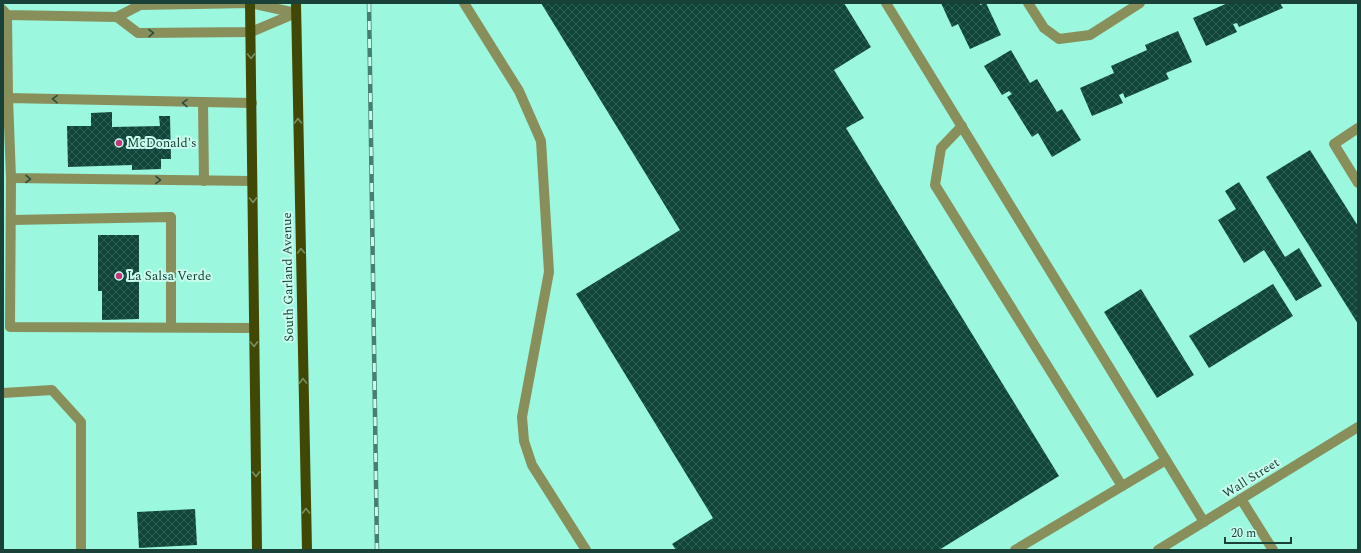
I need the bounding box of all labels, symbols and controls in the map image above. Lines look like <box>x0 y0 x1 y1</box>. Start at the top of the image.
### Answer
one-way arrow <box>148 29 154 37</box>
one-way arrow <box>247 53 255 59</box>
one-way arrow <box>52 95 58 104</box>
one-way arrow <box>182 98 188 107</box>
one-way arrow <box>294 118 302 124</box>
place label: McDonald's <box>127 133 197 153</box>
marker: McDonald's <box>114 138 124 148</box>
one-way arrow <box>25 174 31 183</box>
one-way arrow <box>155 176 161 184</box>
one-way arrow <box>249 197 257 203</box>
street label: South Garland Avenue <box>277 212 299 342</box>
one-way arrow <box>297 248 305 254</box>
place label: La Salsa Verde <box>127 266 211 286</box>
marker: La Salsa Verde <box>114 271 124 281</box>
one-way arrow <box>250 341 258 347</box>
one-way arrow <box>299 378 308 384</box>
street label: Wall Street <box>1219 452 1284 503</box>
one-way arrow <box>252 471 260 477</box>
one-way arrow <box>302 508 310 514</box>
scale bar <box>1225 519 1291 545</box>
text: 20 m <box>1231 524 1256 543</box>

